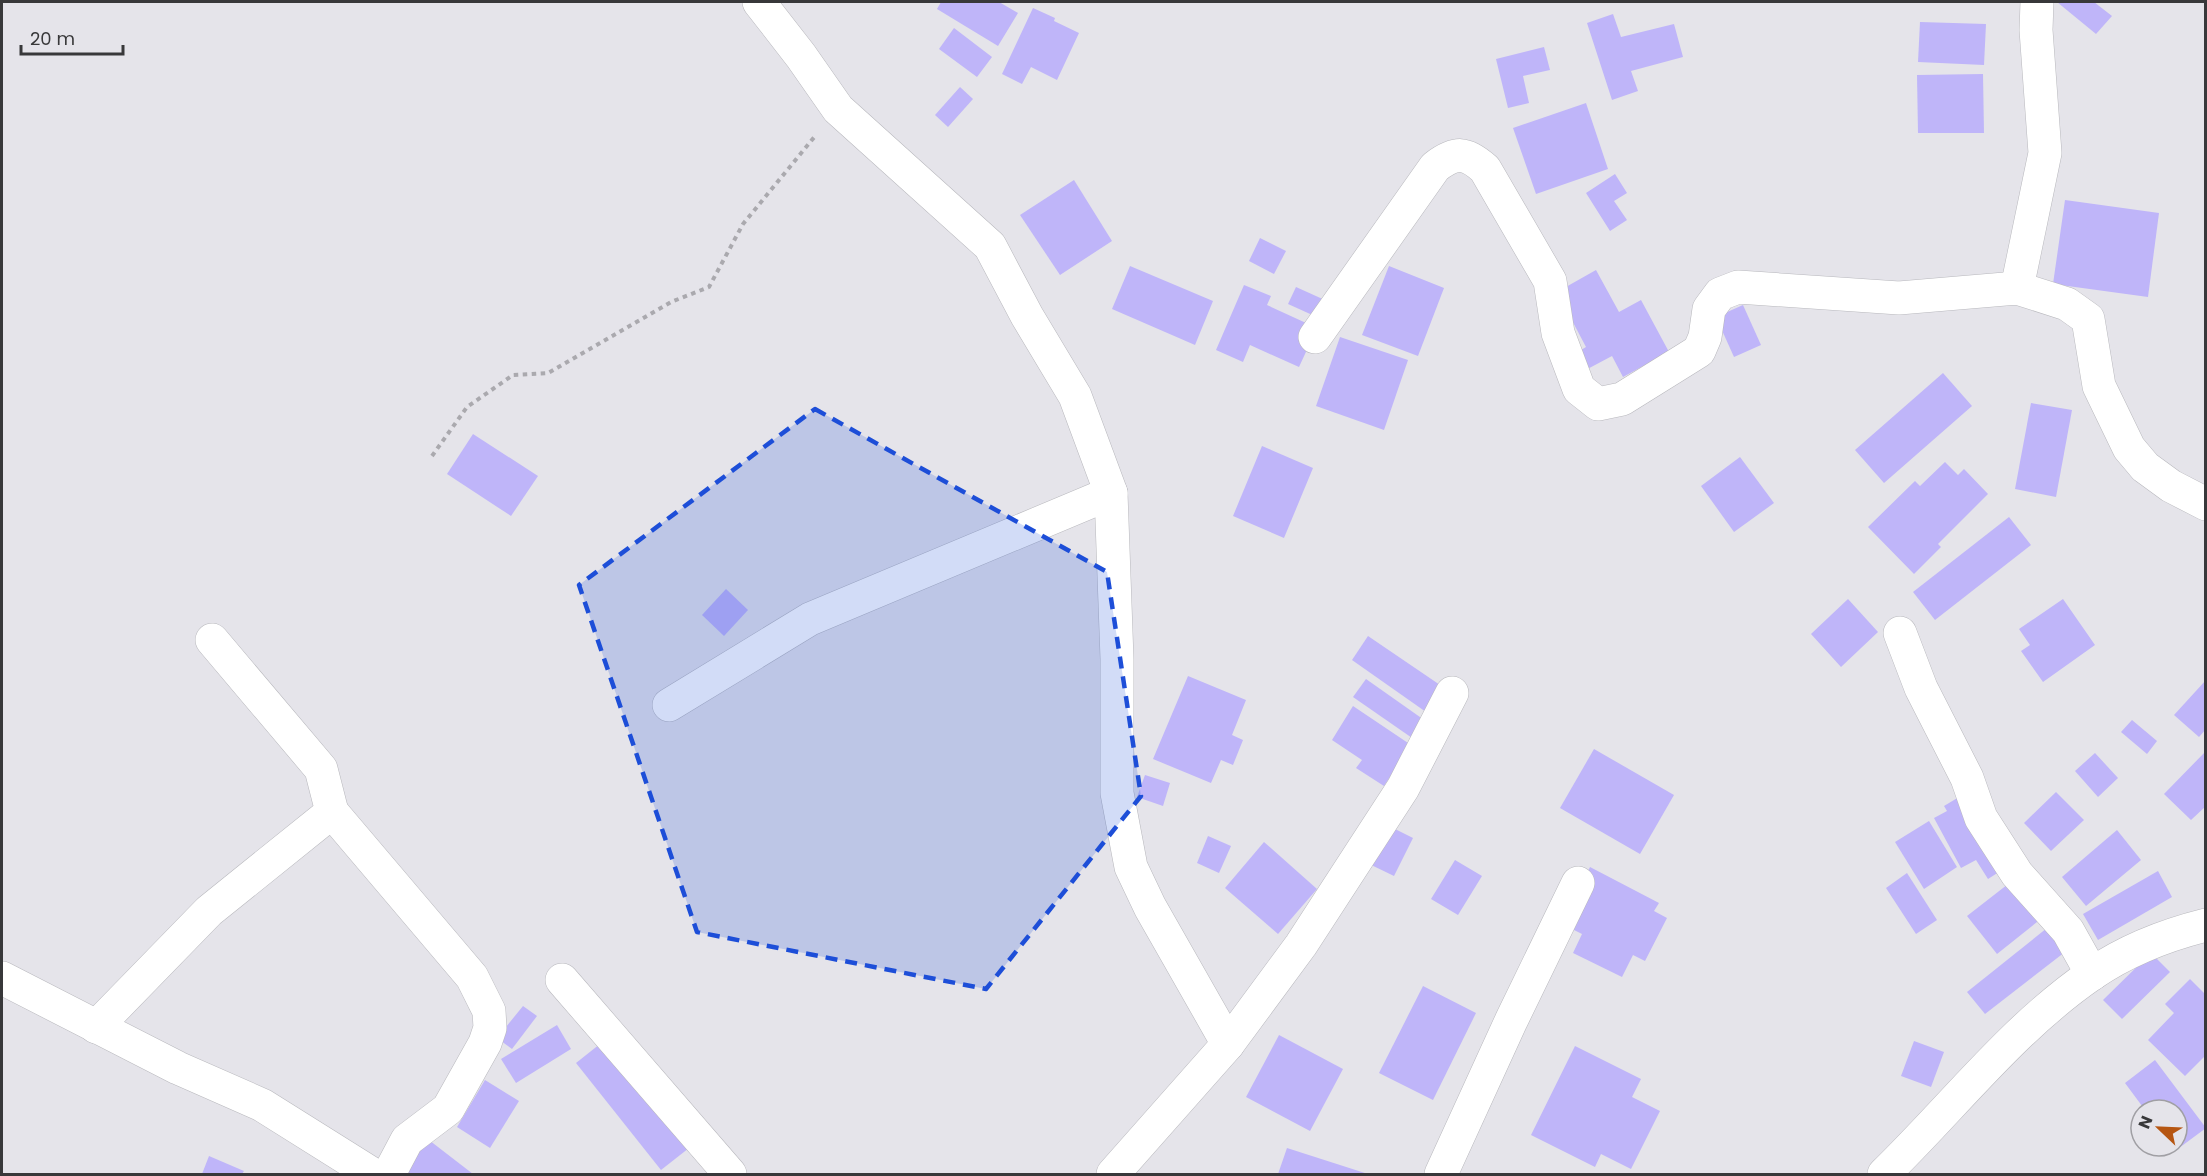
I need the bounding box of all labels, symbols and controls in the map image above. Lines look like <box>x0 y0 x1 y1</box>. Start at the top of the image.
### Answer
scale bar <box>21 18 123 56</box>
text: 20 m <box>30 26 75 51</box>
north arrow <box>2129 1098 2189 1158</box>
text: N <box>2133 1112 2159 1132</box>

